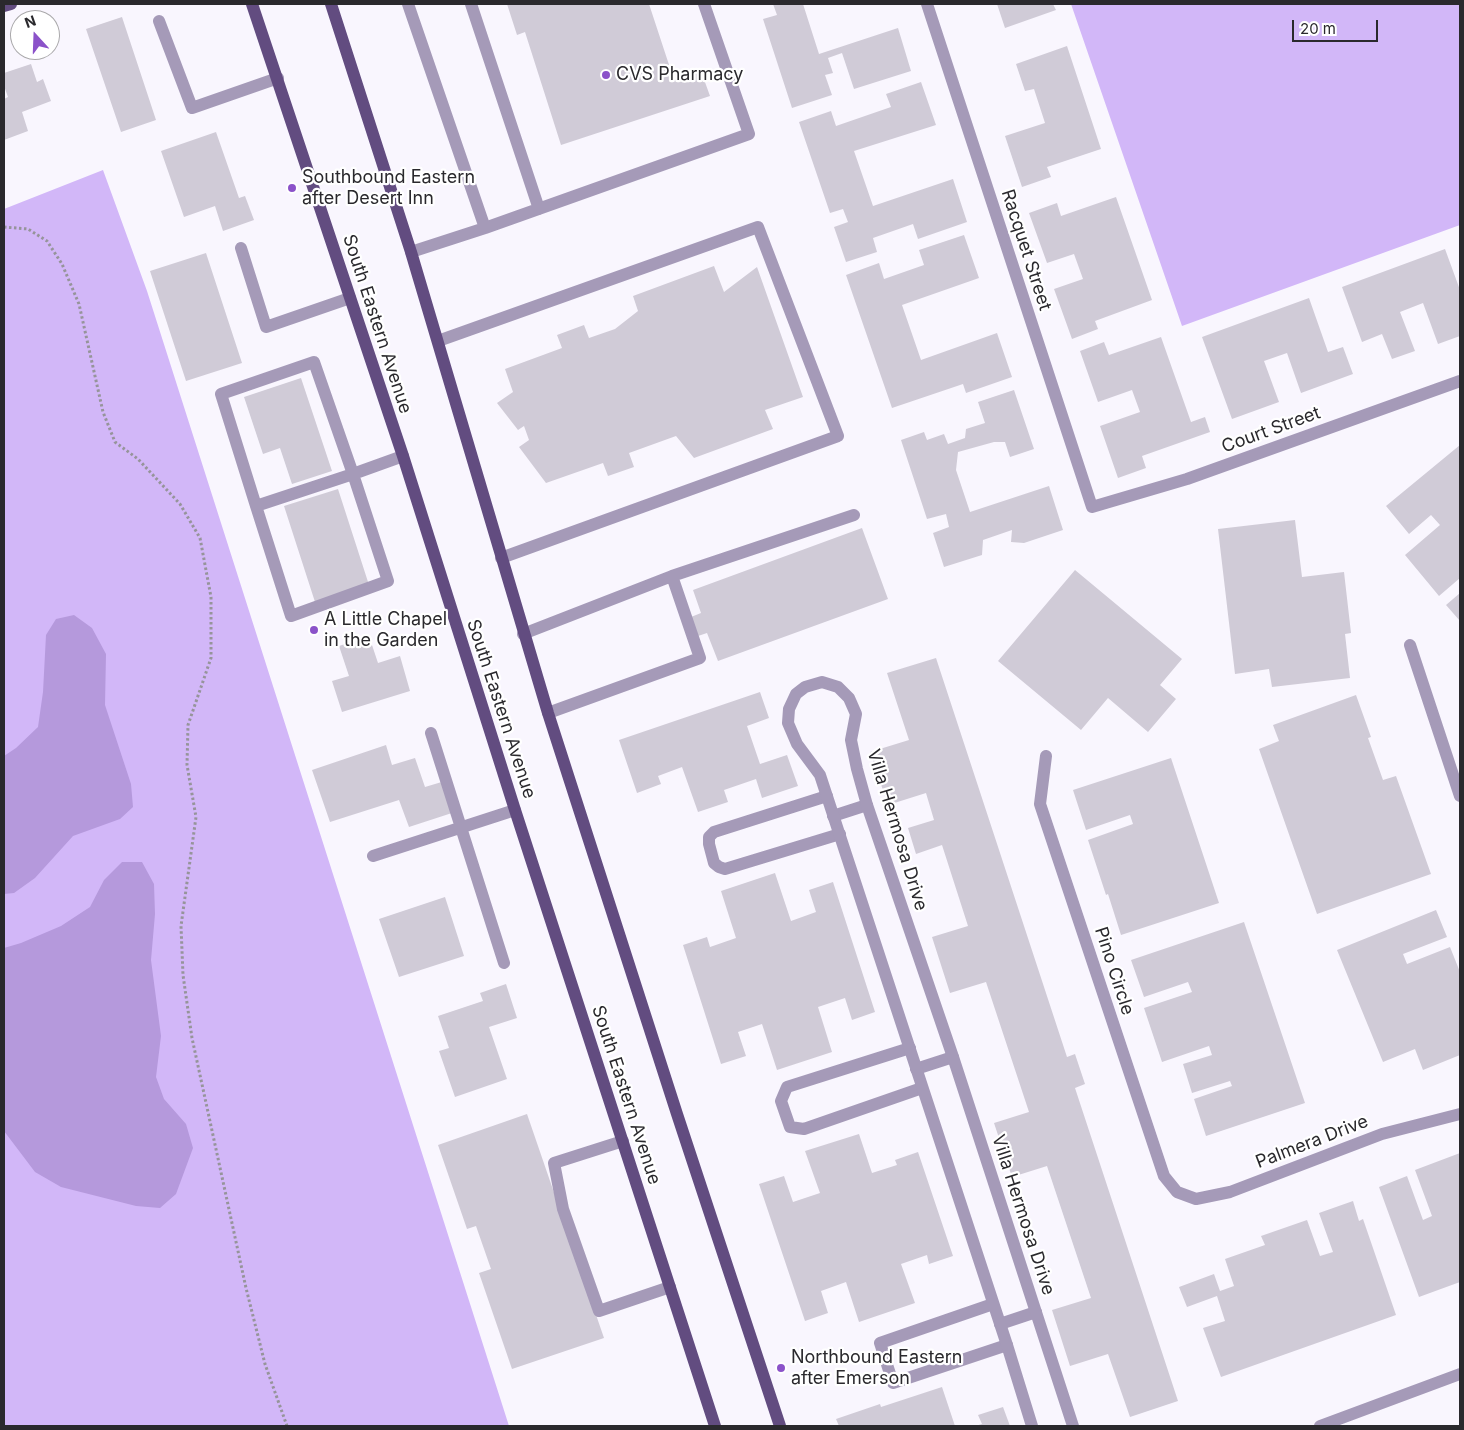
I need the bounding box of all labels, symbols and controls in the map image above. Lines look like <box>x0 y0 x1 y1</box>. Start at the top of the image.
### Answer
north arrow <box>10 10 60 60</box>
scale bar <box>1294 10 1380 42</box>
text: N <box>22 12 38 31</box>
text: 20 m <box>1300 19 1336 38</box>
place label: CVS Pharmacy <box>616 64 743 86</box>
marker: CVS Pharmacy <box>600 69 612 81</box>
place label: Southbound Eastern after Desert Inn <box>302 167 475 210</box>
marker: Southbound Eastern after Desert Inn <box>286 182 298 194</box>
street label: Racquet Street <box>996 187 1056 313</box>
street label: South Eastern Avenue <box>338 232 416 416</box>
street label: Court Street <box>1219 402 1323 458</box>
place label: A Little Chapel in the Garden <box>324 609 447 652</box>
street label: South Eastern Avenue <box>462 617 540 801</box>
marker: A Little Chapel in the Garden <box>308 624 320 636</box>
street label: Villa Hermosa Drive <box>862 747 932 913</box>
street label: Pino Circle <box>1090 924 1138 1018</box>
street label: South Eastern Avenue <box>587 1003 665 1187</box>
street label: Palmera Drive <box>1253 1111 1371 1173</box>
street label: Villa Hermosa Drive <box>987 1132 1059 1298</box>
place label: Northbound Eastern after Emerson <box>791 1347 962 1390</box>
marker: Northbound Eastern after Emerson <box>775 1362 787 1374</box>

